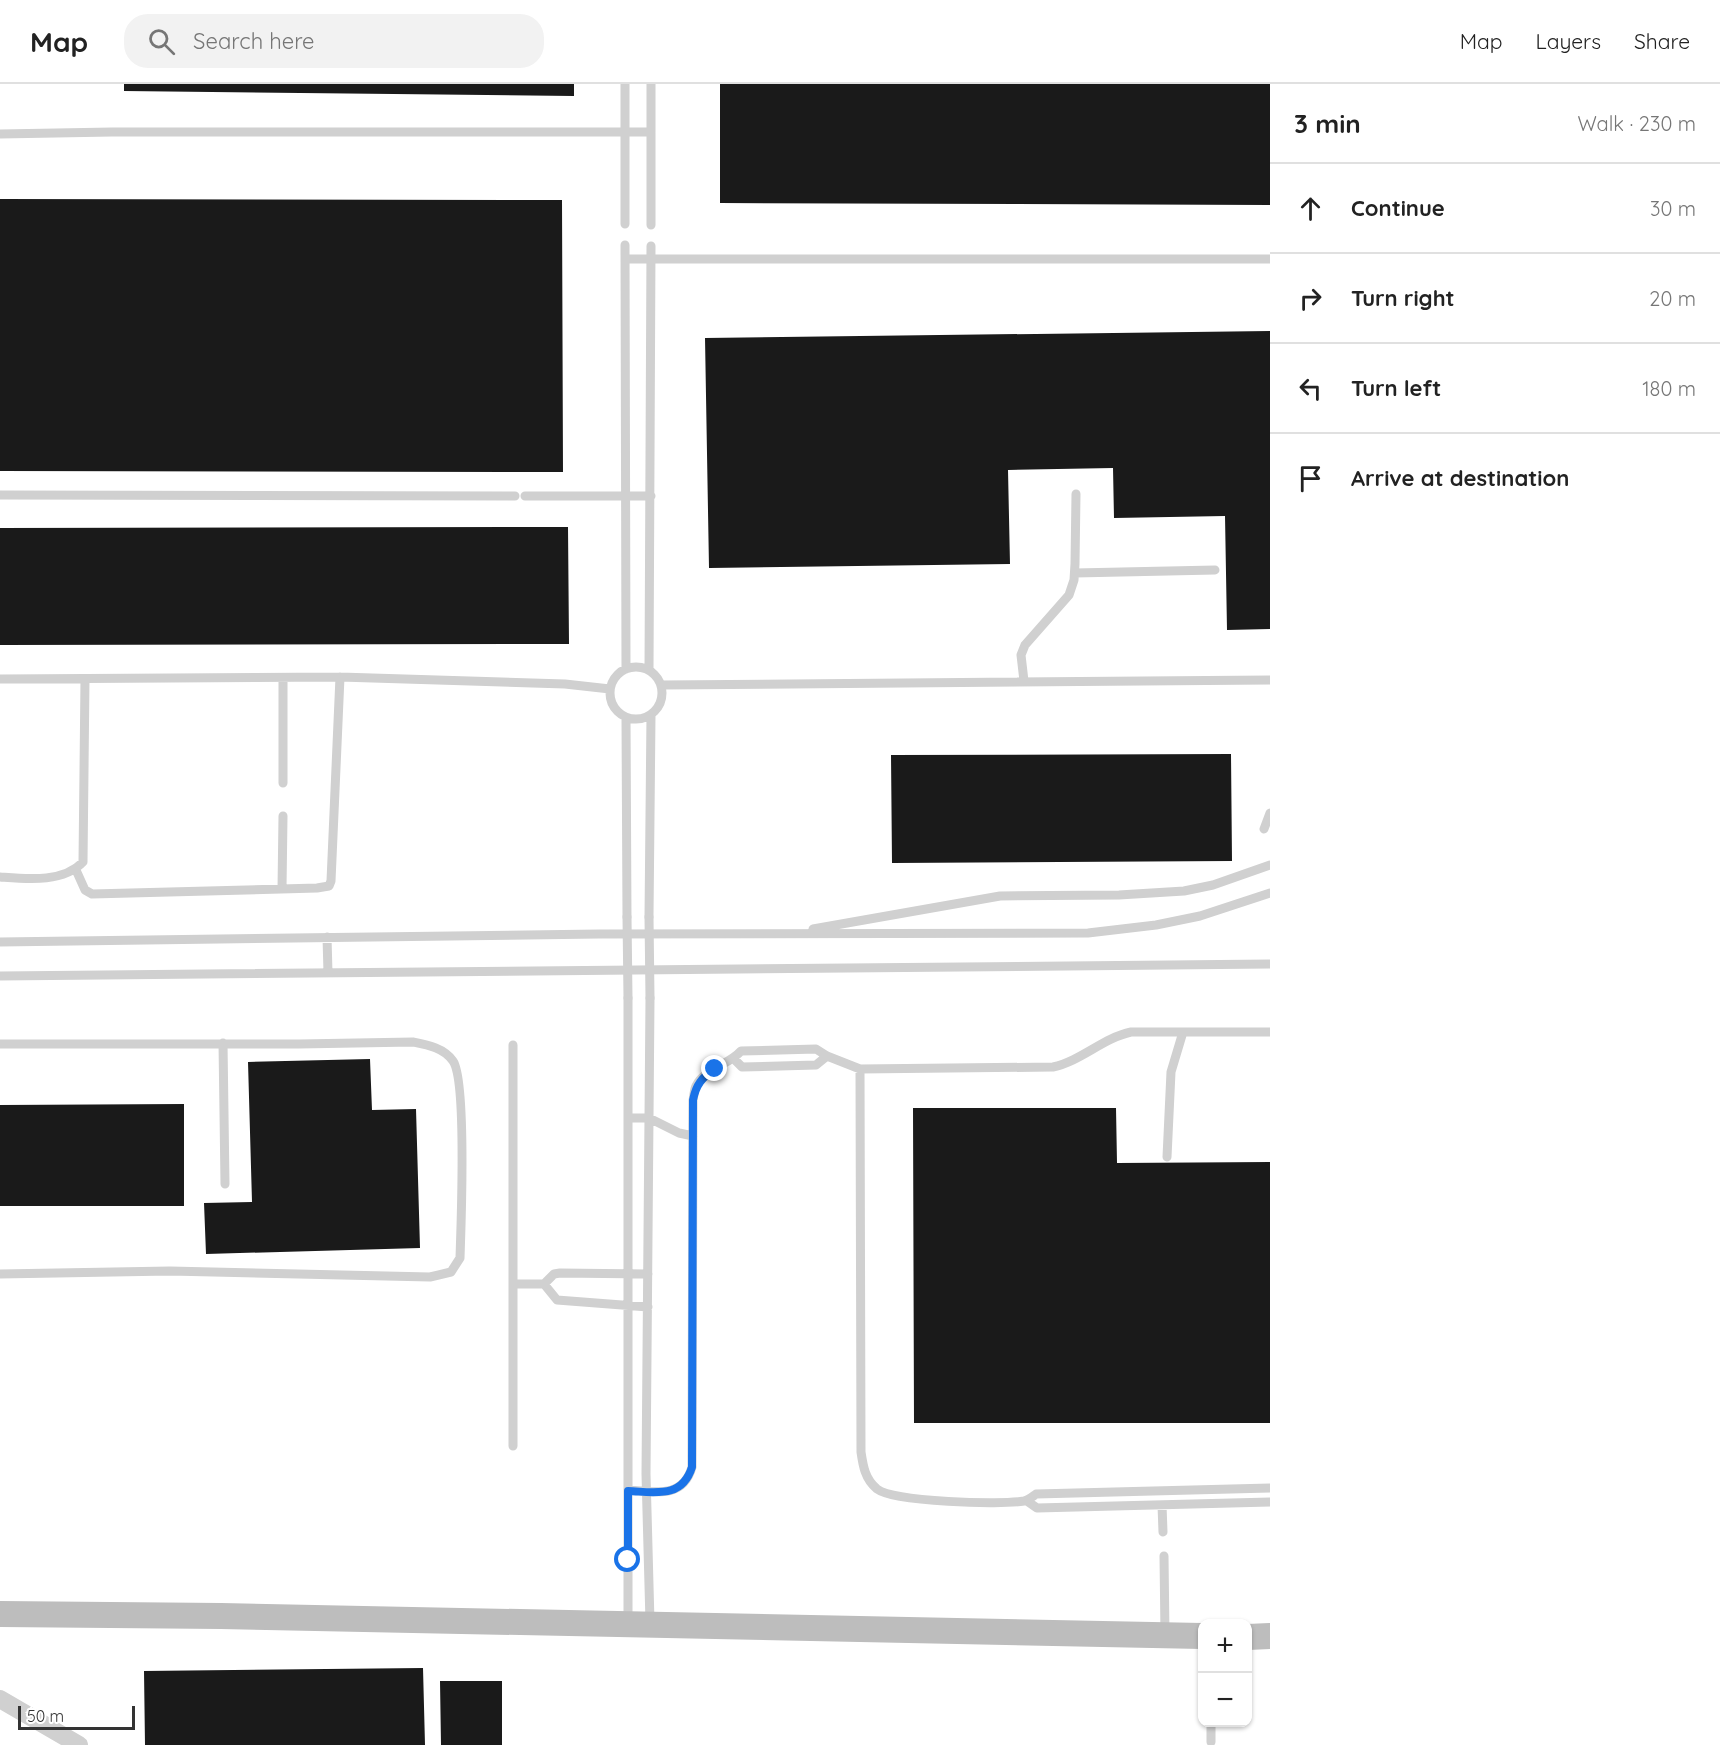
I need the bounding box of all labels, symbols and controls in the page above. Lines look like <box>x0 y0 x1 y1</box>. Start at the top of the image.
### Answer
search box <box>124 14 544 68</box>
text: Map <box>30 24 88 59</box>
icon: search <box>145 25 178 58</box>
text: Search here <box>193 27 315 55</box>
text: Map <box>1460 28 1503 54</box>
text: Layers <box>1536 28 1601 54</box>
text: Share <box>1634 28 1690 54</box>
text: 3 min <box>1294 107 1361 140</box>
text: Walk · 230 m <box>1577 111 1696 136</box>
icon: ahead <box>1294 192 1327 225</box>
text: Continue <box>1351 194 1445 222</box>
text: 30 m <box>1650 196 1696 221</box>
icon: right <box>1294 282 1327 315</box>
text: Turn right <box>1351 284 1455 312</box>
text: 20 m <box>1649 286 1696 311</box>
icon: left <box>1294 372 1327 405</box>
text: Turn left <box>1351 374 1441 402</box>
text: 180 m <box>1642 376 1696 401</box>
icon: arrive <box>1294 462 1327 495</box>
text: Arrive at destination <box>1351 464 1569 492</box>
route end <box>701 1055 727 1081</box>
route start <box>614 1546 640 1572</box>
map controls <box>1198 1619 1252 1727</box>
button: + <box>1198 1619 1252 1673</box>
button: − <box>1198 1673 1252 1727</box>
scale bar <box>18 1703 135 1730</box>
text: 50 m <box>27 1706 64 1726</box>

